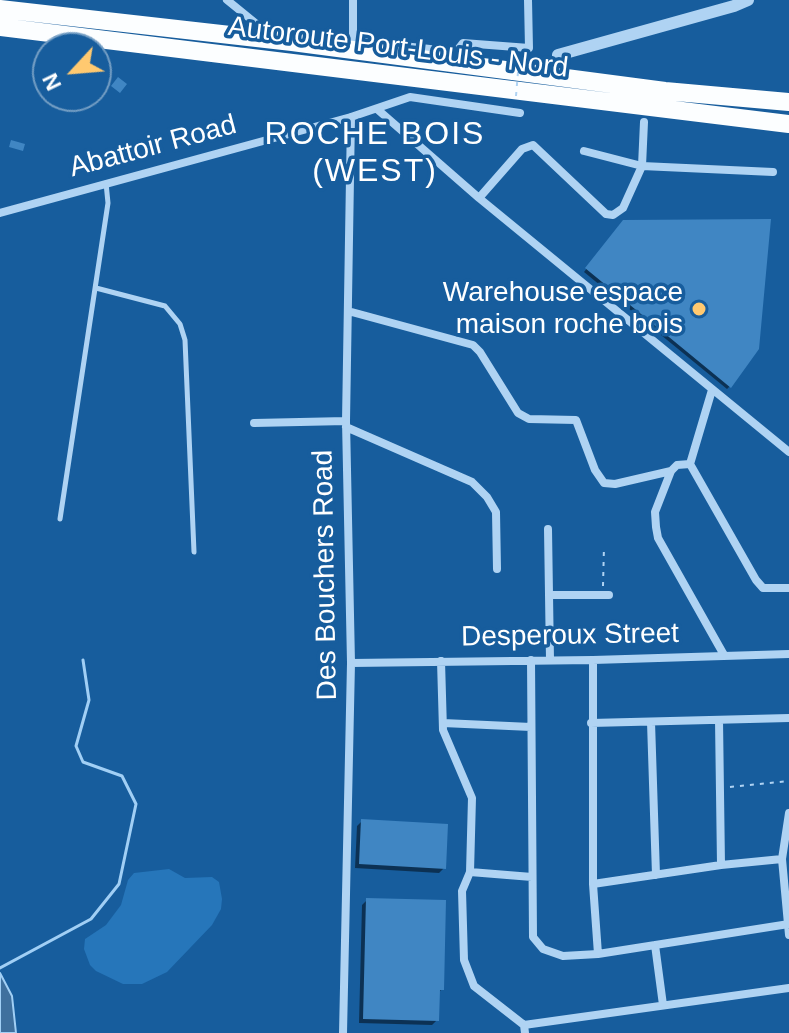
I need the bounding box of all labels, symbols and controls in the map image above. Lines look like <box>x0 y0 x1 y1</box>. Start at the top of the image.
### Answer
street label: Autoroute Port-Louis - Nord <box>226 10 570 86</box>
north arrow <box>32 32 112 112</box>
text: N <box>37 69 66 94</box>
street label: Abattoir Road <box>66 109 240 185</box>
district label: ROCHE BOIS (WEST) <box>265 116 485 191</box>
place label: Warehouse espace maison roche bois <box>443 276 683 342</box>
marker: Warehouse espace maison roche bois <box>690 300 708 318</box>
street label: Des Bouchers Road <box>307 449 345 701</box>
street label: Desperoux Street <box>461 617 679 655</box>

